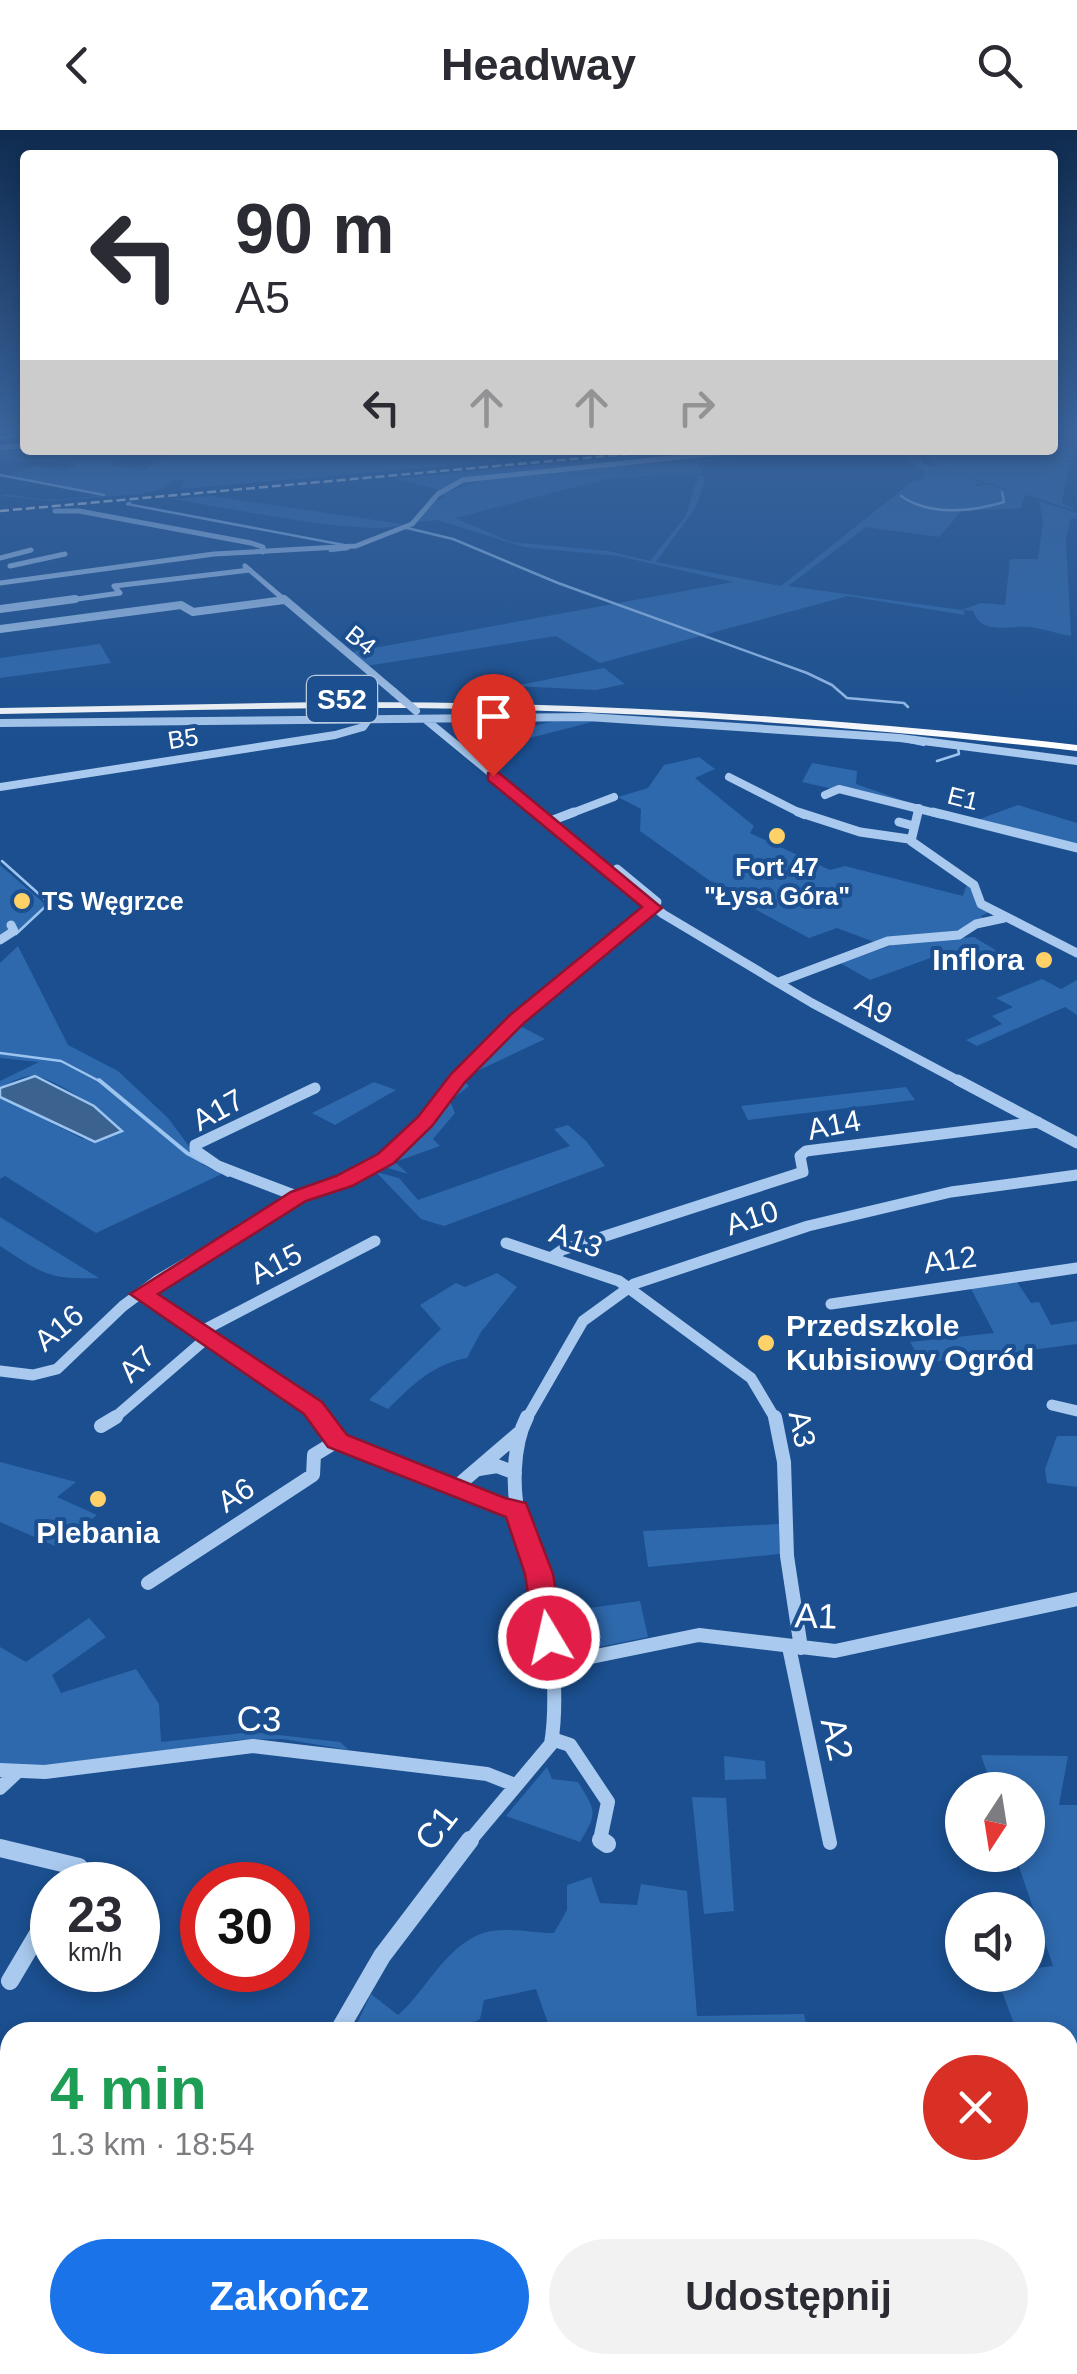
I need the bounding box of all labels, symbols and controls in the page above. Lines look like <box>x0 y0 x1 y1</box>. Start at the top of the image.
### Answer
icon: back <box>50 38 105 93</box>
icon: search <box>972 38 1027 93</box>
text: Headway <box>441 39 636 90</box>
icon: left <box>70 190 200 320</box>
text: 90 m <box>235 190 395 268</box>
text: A5 <box>235 272 290 323</box>
icon: left <box>354 380 409 435</box>
icon: ahead <box>459 380 514 435</box>
icon: ahead <box>564 380 619 435</box>
icon: right <box>669 380 724 435</box>
street label: B4 <box>340 619 382 661</box>
pin <box>451 674 536 777</box>
road number: S52 <box>307 676 377 722</box>
icon: arrive <box>466 689 521 744</box>
street label: B5 <box>166 722 200 754</box>
street label: E1 <box>945 781 981 815</box>
marker: Fort 47 "Łysa Góra" <box>766 825 788 847</box>
place label: Fort 47 "Łysa Góra" <box>704 853 850 910</box>
place label: TS Węgrzce <box>42 887 184 915</box>
marker: TS Węgrzce <box>11 890 33 912</box>
place label: Inflora <box>932 943 1024 976</box>
marker: Inflora <box>1033 949 1055 971</box>
street label: A9 <box>850 984 898 1031</box>
street label: A17 <box>186 1082 249 1137</box>
street label: A14 <box>805 1103 863 1146</box>
street label: A10 <box>721 1194 782 1241</box>
street label: A13 <box>546 1215 607 1264</box>
street label: A15 <box>244 1237 307 1290</box>
street label: A12 <box>921 1239 979 1280</box>
street label: A16 <box>28 1298 90 1357</box>
place label: Przedszkole Kubisiowy Ogród <box>786 1309 1034 1376</box>
marker: Przedszkole Kubisiowy Ogród <box>755 1332 777 1354</box>
street label: A7 <box>112 1339 161 1388</box>
street label: A3 <box>783 1408 822 1450</box>
street label: A6 <box>211 1471 260 1518</box>
marker: Plebania <box>87 1488 109 1510</box>
place label: Plebania <box>36 1516 160 1549</box>
position arrow <box>497 1586 601 1690</box>
street label: A1 <box>794 1595 838 1636</box>
street label: C3 <box>236 1699 282 1738</box>
street label: A2 <box>814 1714 861 1764</box>
north arrow <box>945 1772 1045 1872</box>
map controls <box>945 1772 1045 1992</box>
street label: C1 <box>406 1798 465 1857</box>
speed limit sign: 30 <box>180 1862 310 1992</box>
text: 23 <box>67 1887 123 1943</box>
button: sound <box>945 1892 1045 1992</box>
text: km/h <box>68 1938 122 1966</box>
text: 4 min <box>50 2055 207 2122</box>
button: close <box>923 2055 1028 2160</box>
text: 1.3 km · 18:54 <box>50 2126 255 2162</box>
button: Zakończ <box>50 2239 529 2354</box>
button: Udostępnij <box>549 2239 1028 2354</box>

